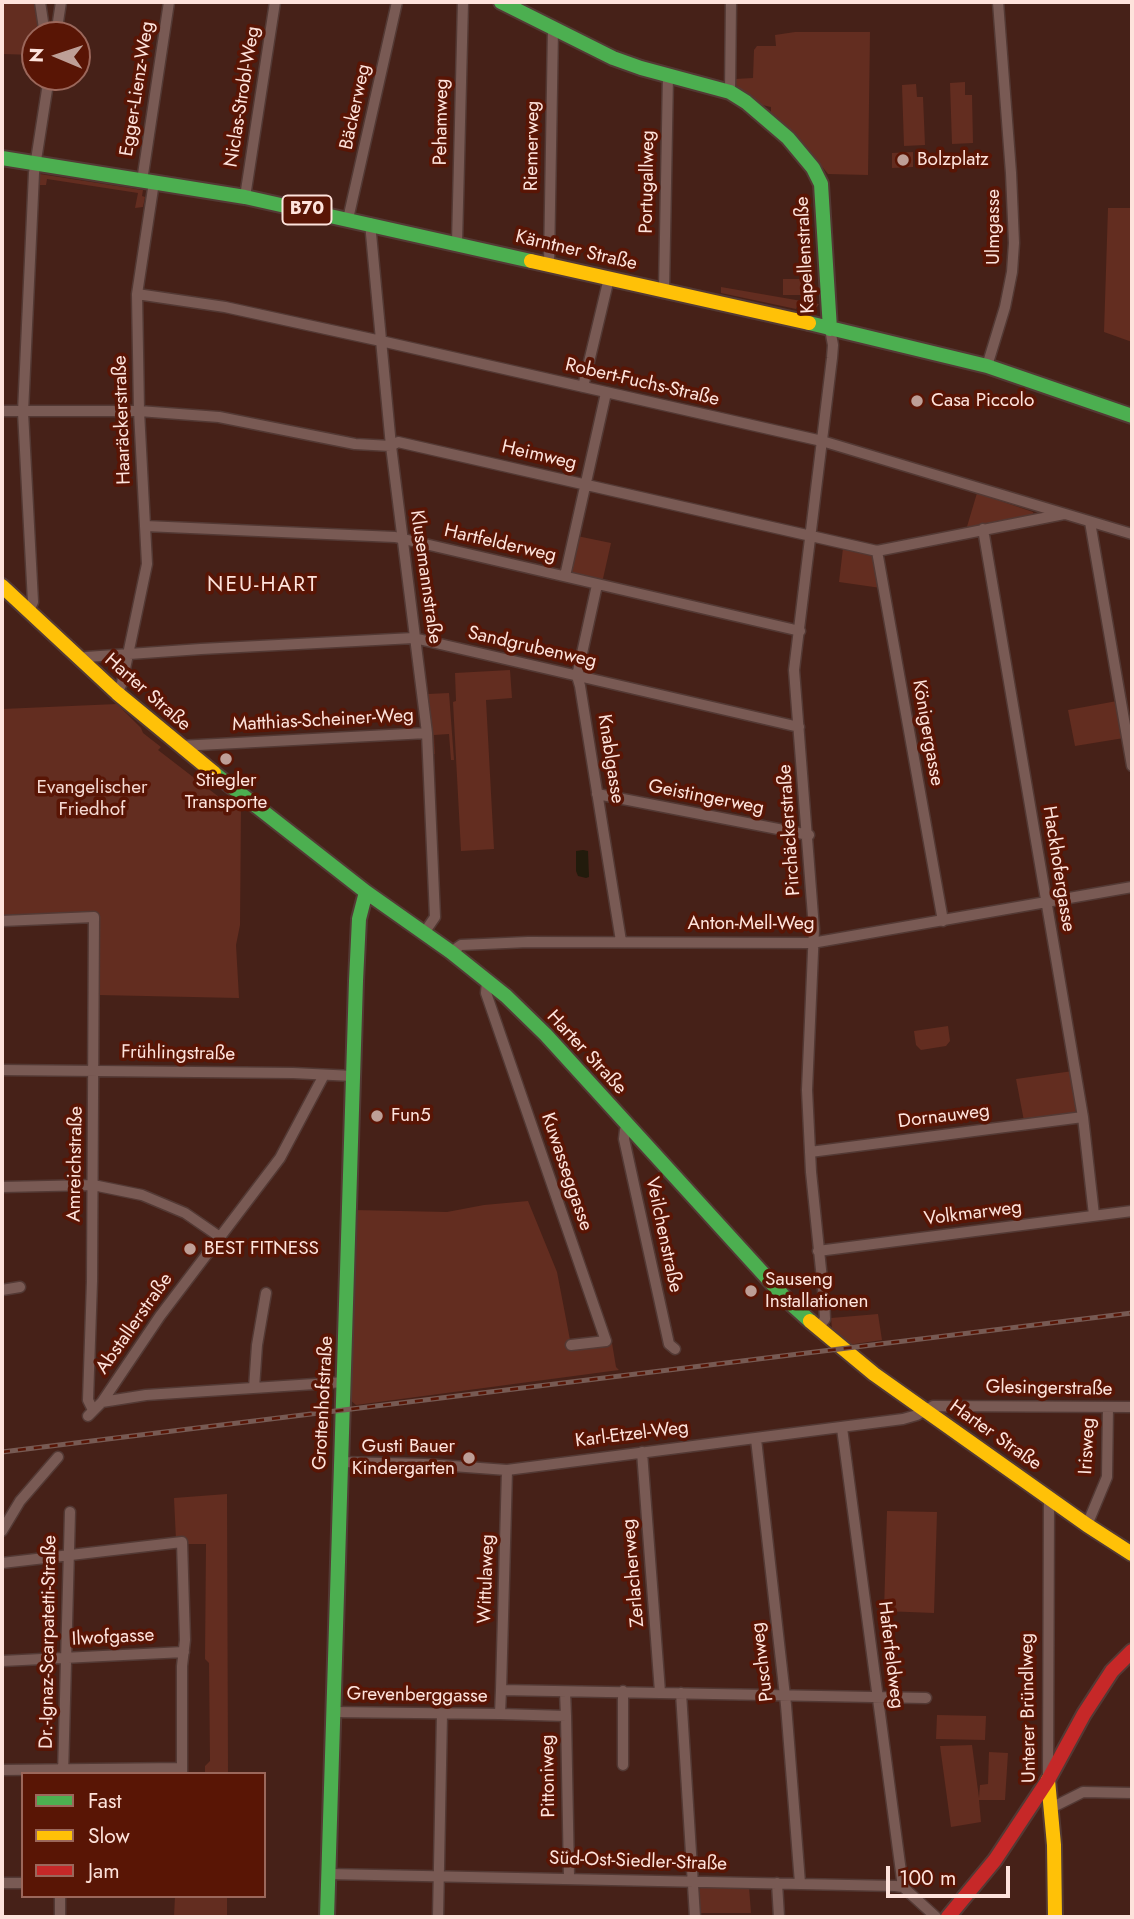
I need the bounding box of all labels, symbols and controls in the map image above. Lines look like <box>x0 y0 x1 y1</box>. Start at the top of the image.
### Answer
street label: Egger-Lienz-Weg <box>116 20 160 158</box>
north arrow <box>21 21 91 91</box>
street label: Niclas-Strobl-Weg <box>221 25 265 169</box>
text: N <box>23 47 50 63</box>
street label: Bäckerweg <box>336 62 376 152</box>
street label: Pehamweg <box>430 78 454 166</box>
street label: Riemerweg <box>521 101 545 191</box>
street label: Portugallweg <box>636 130 660 234</box>
place label: Bolzplatz <box>917 149 989 171</box>
marker: Bolzplatz <box>895 152 911 168</box>
street label: Ulmgasse <box>983 189 1005 265</box>
road number: B70 <box>282 196 332 224</box>
street label: Kapellenstraße <box>792 196 820 314</box>
street label: Kärntner Straße <box>513 226 639 276</box>
street label: Robert-Fuchs-Straße <box>563 354 721 412</box>
street label: Haaräckerstraße <box>109 355 137 485</box>
place label: Casa Piccolo <box>931 390 1034 412</box>
marker: Casa Piccolo <box>909 393 925 409</box>
street label: Heimweg <box>499 436 579 476</box>
street label: Klusemannstraße <box>404 509 446 645</box>
street label: Hartfelderweg <box>442 520 558 568</box>
district label: NEU-HART <box>208 573 318 599</box>
street label: Sandgrubenweg <box>465 622 599 674</box>
street label: Harter Straße <box>99 649 195 737</box>
street label: Königergasse <box>906 678 948 788</box>
street label: Matthias-Scheiner-Weg <box>232 705 414 737</box>
street label: Knablgasse <box>592 713 628 805</box>
marker: Stiegler Transporte <box>218 751 234 767</box>
street label: Pirchäckerstraße <box>774 764 806 896</box>
place label: Stiegler Transporte <box>185 770 267 814</box>
street label: Geistingerweg <box>646 776 766 820</box>
park label: Evangelischer Friedhof <box>37 777 147 821</box>
street label: Hackhofergasse <box>1037 804 1079 934</box>
street label: Anton-Mell-Weg <box>687 913 815 935</box>
street label: Harter Straße <box>541 1006 631 1100</box>
street label: Frühlingstraße <box>121 1042 235 1066</box>
street label: Dornauweg <box>897 1100 991 1134</box>
place label: Fun5 <box>391 1105 431 1127</box>
street label: Amreichstraße <box>64 1106 88 1222</box>
marker: Fun5 <box>369 1108 385 1124</box>
street label: Kuwasseggasse <box>535 1110 597 1234</box>
street label: Veilchenstraße <box>640 1175 686 1295</box>
street label: Volkmarweg <box>923 1197 1023 1231</box>
place label: BEST FITNESS <box>204 1238 319 1260</box>
marker: BEST FITNESS <box>182 1241 198 1257</box>
street label: Abstallerstraße <box>92 1269 178 1379</box>
place label: Sauseng Installationen <box>765 1269 868 1313</box>
marker: Sauseng Installationen <box>743 1283 759 1299</box>
street label: Grottenhofstraße <box>309 1335 339 1471</box>
street label: Glesingerstraße <box>985 1376 1113 1402</box>
street label: Harter Straße <box>945 1396 1045 1476</box>
street label: Karl-Etzel-Weg <box>574 1417 690 1453</box>
street label: Irisweg <box>1075 1417 1101 1475</box>
place label: Gusti Bauer Kindergarten <box>352 1436 455 1480</box>
marker: Gusti Bauer Kindergarten <box>461 1450 477 1466</box>
street label: Zerlacherweg <box>618 1518 650 1628</box>
street label: Wittulaweg <box>474 1534 500 1624</box>
street label: Dr.-Ignaz-Scarpatetti-Straße <box>36 1535 62 1749</box>
street label: Haferfeldweg <box>872 1600 908 1710</box>
street label: Puschweg <box>747 1621 779 1703</box>
street label: Ilwofgasse <box>71 1624 155 1652</box>
street label: Unterer Bründlweg <box>1016 1633 1042 1783</box>
street label: Grevenberggasse <box>346 1683 488 1709</box>
street label: Pittoniweg <box>537 1734 561 1818</box>
legend <box>21 1772 266 1898</box>
text: Fast <box>88 1786 121 1816</box>
text: Slow <box>88 1821 130 1851</box>
street label: Süd-Ost-Siedler-Straße <box>549 1847 727 1877</box>
scale bar <box>889 1853 1013 1897</box>
text: Jam <box>88 1856 120 1886</box>
text: 100 m <box>899 1863 956 1893</box>

